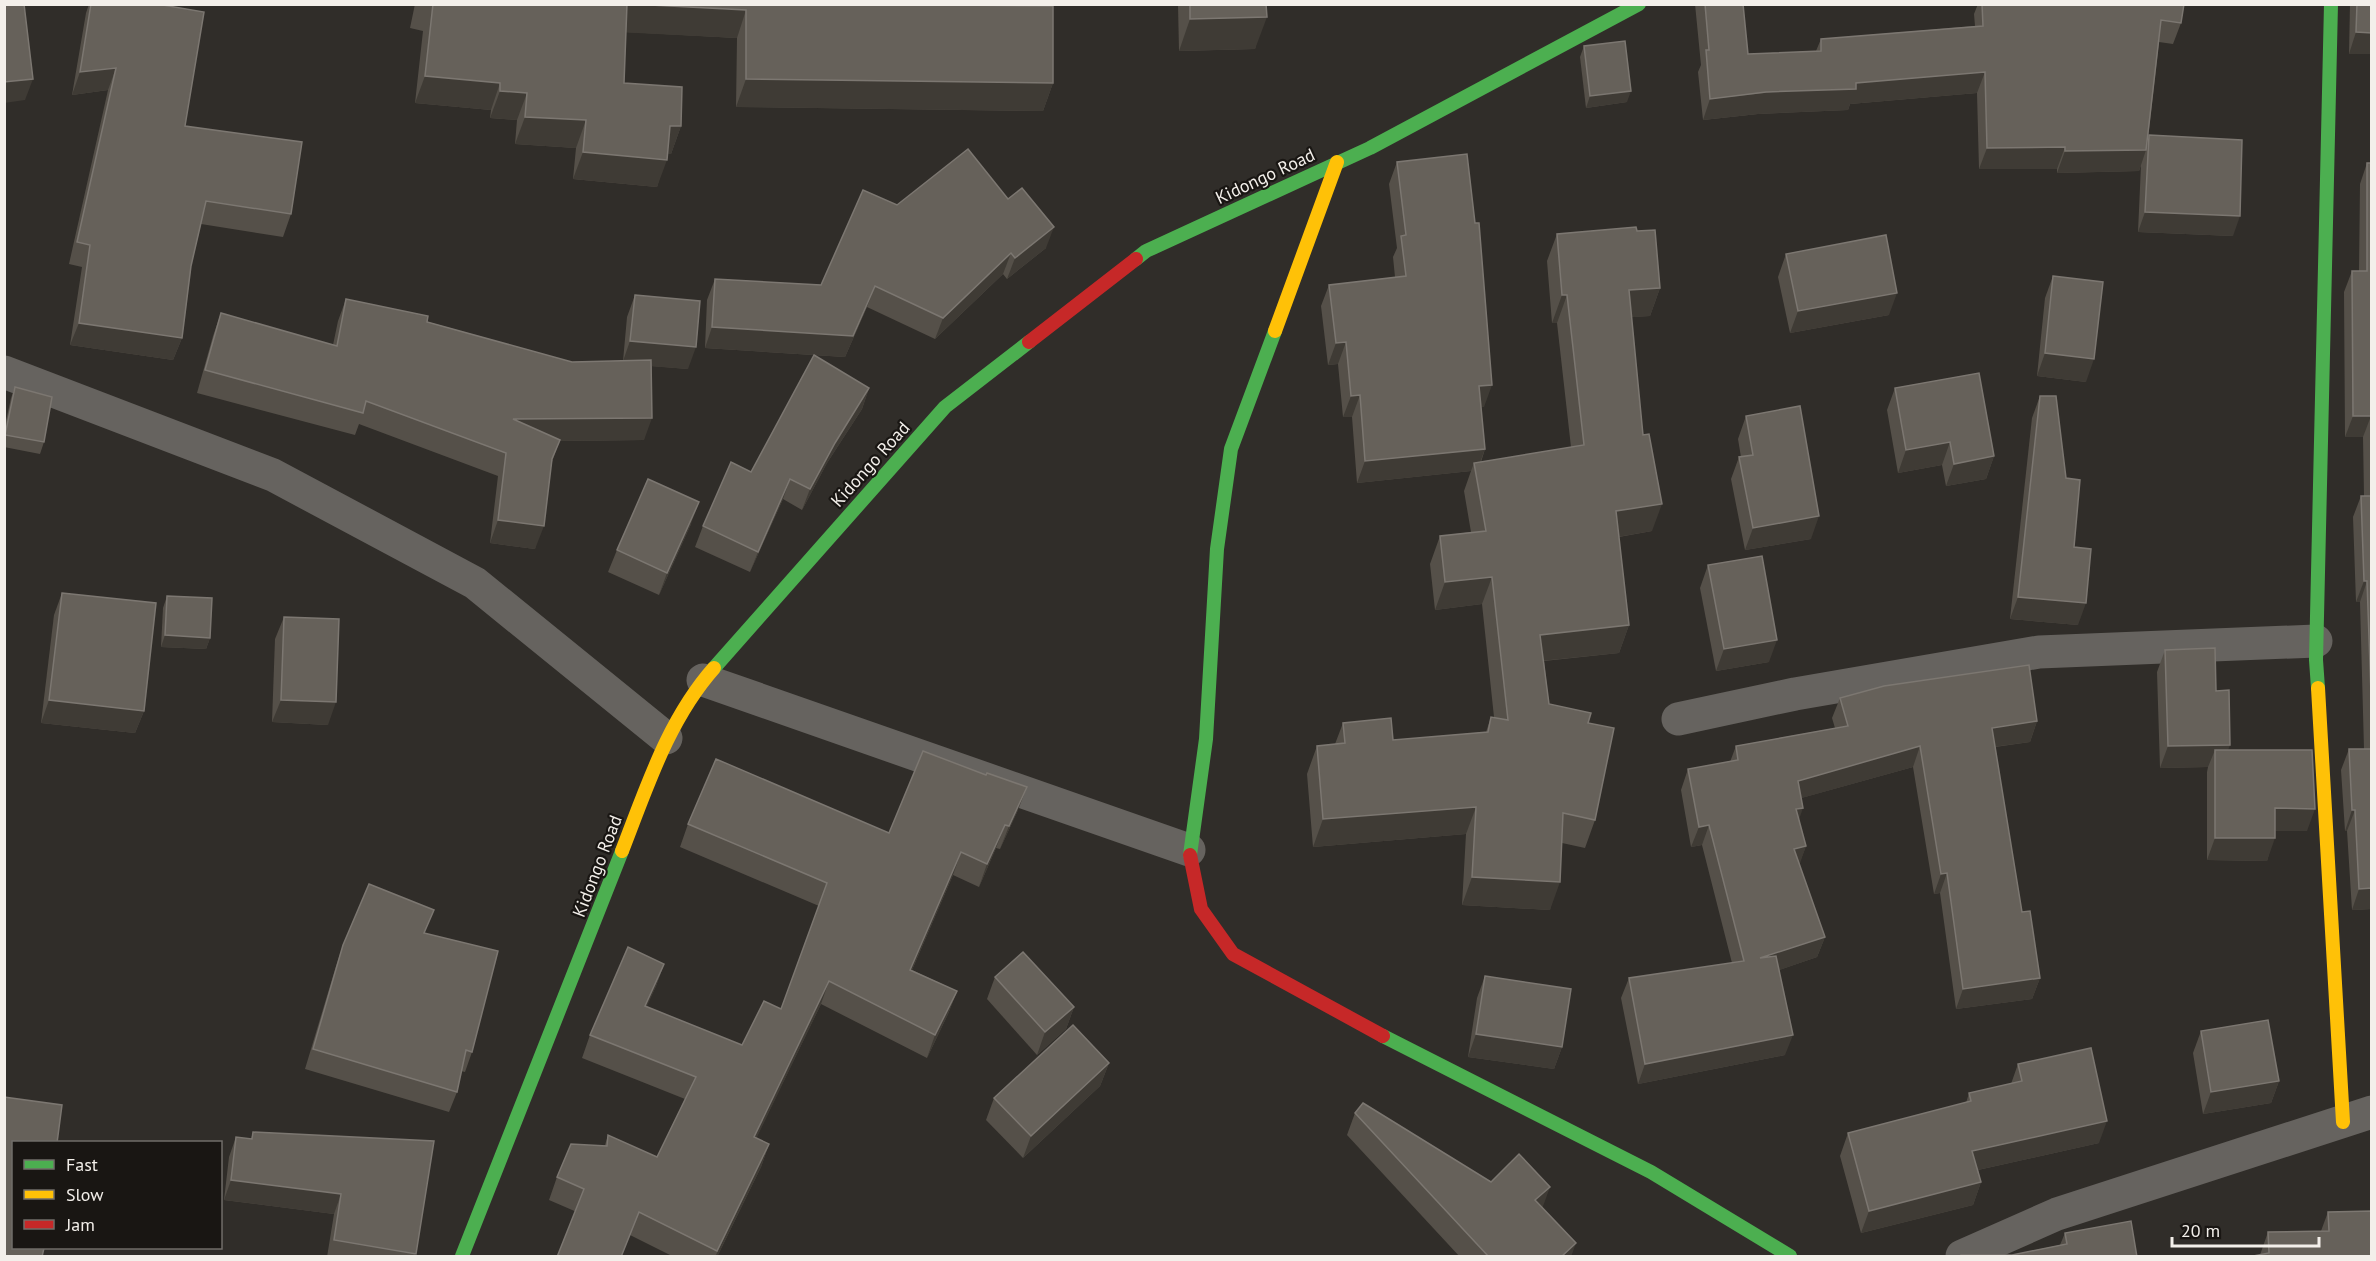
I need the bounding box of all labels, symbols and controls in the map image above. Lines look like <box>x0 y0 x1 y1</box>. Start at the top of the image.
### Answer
street label: Kidongo Road <box>1212 143 1318 209</box>
street label: Kidongo Road <box>826 416 914 512</box>
street label: Kidongo Road <box>567 812 627 920</box>
legend <box>12 1141 222 1249</box>
text: Fast <box>66 1153 98 1176</box>
text: Slow <box>66 1183 104 1206</box>
scale bar <box>2172 1210 2319 1248</box>
text: Jam <box>65 1213 95 1236</box>
text: 20 m <box>2181 1219 2220 1242</box>

